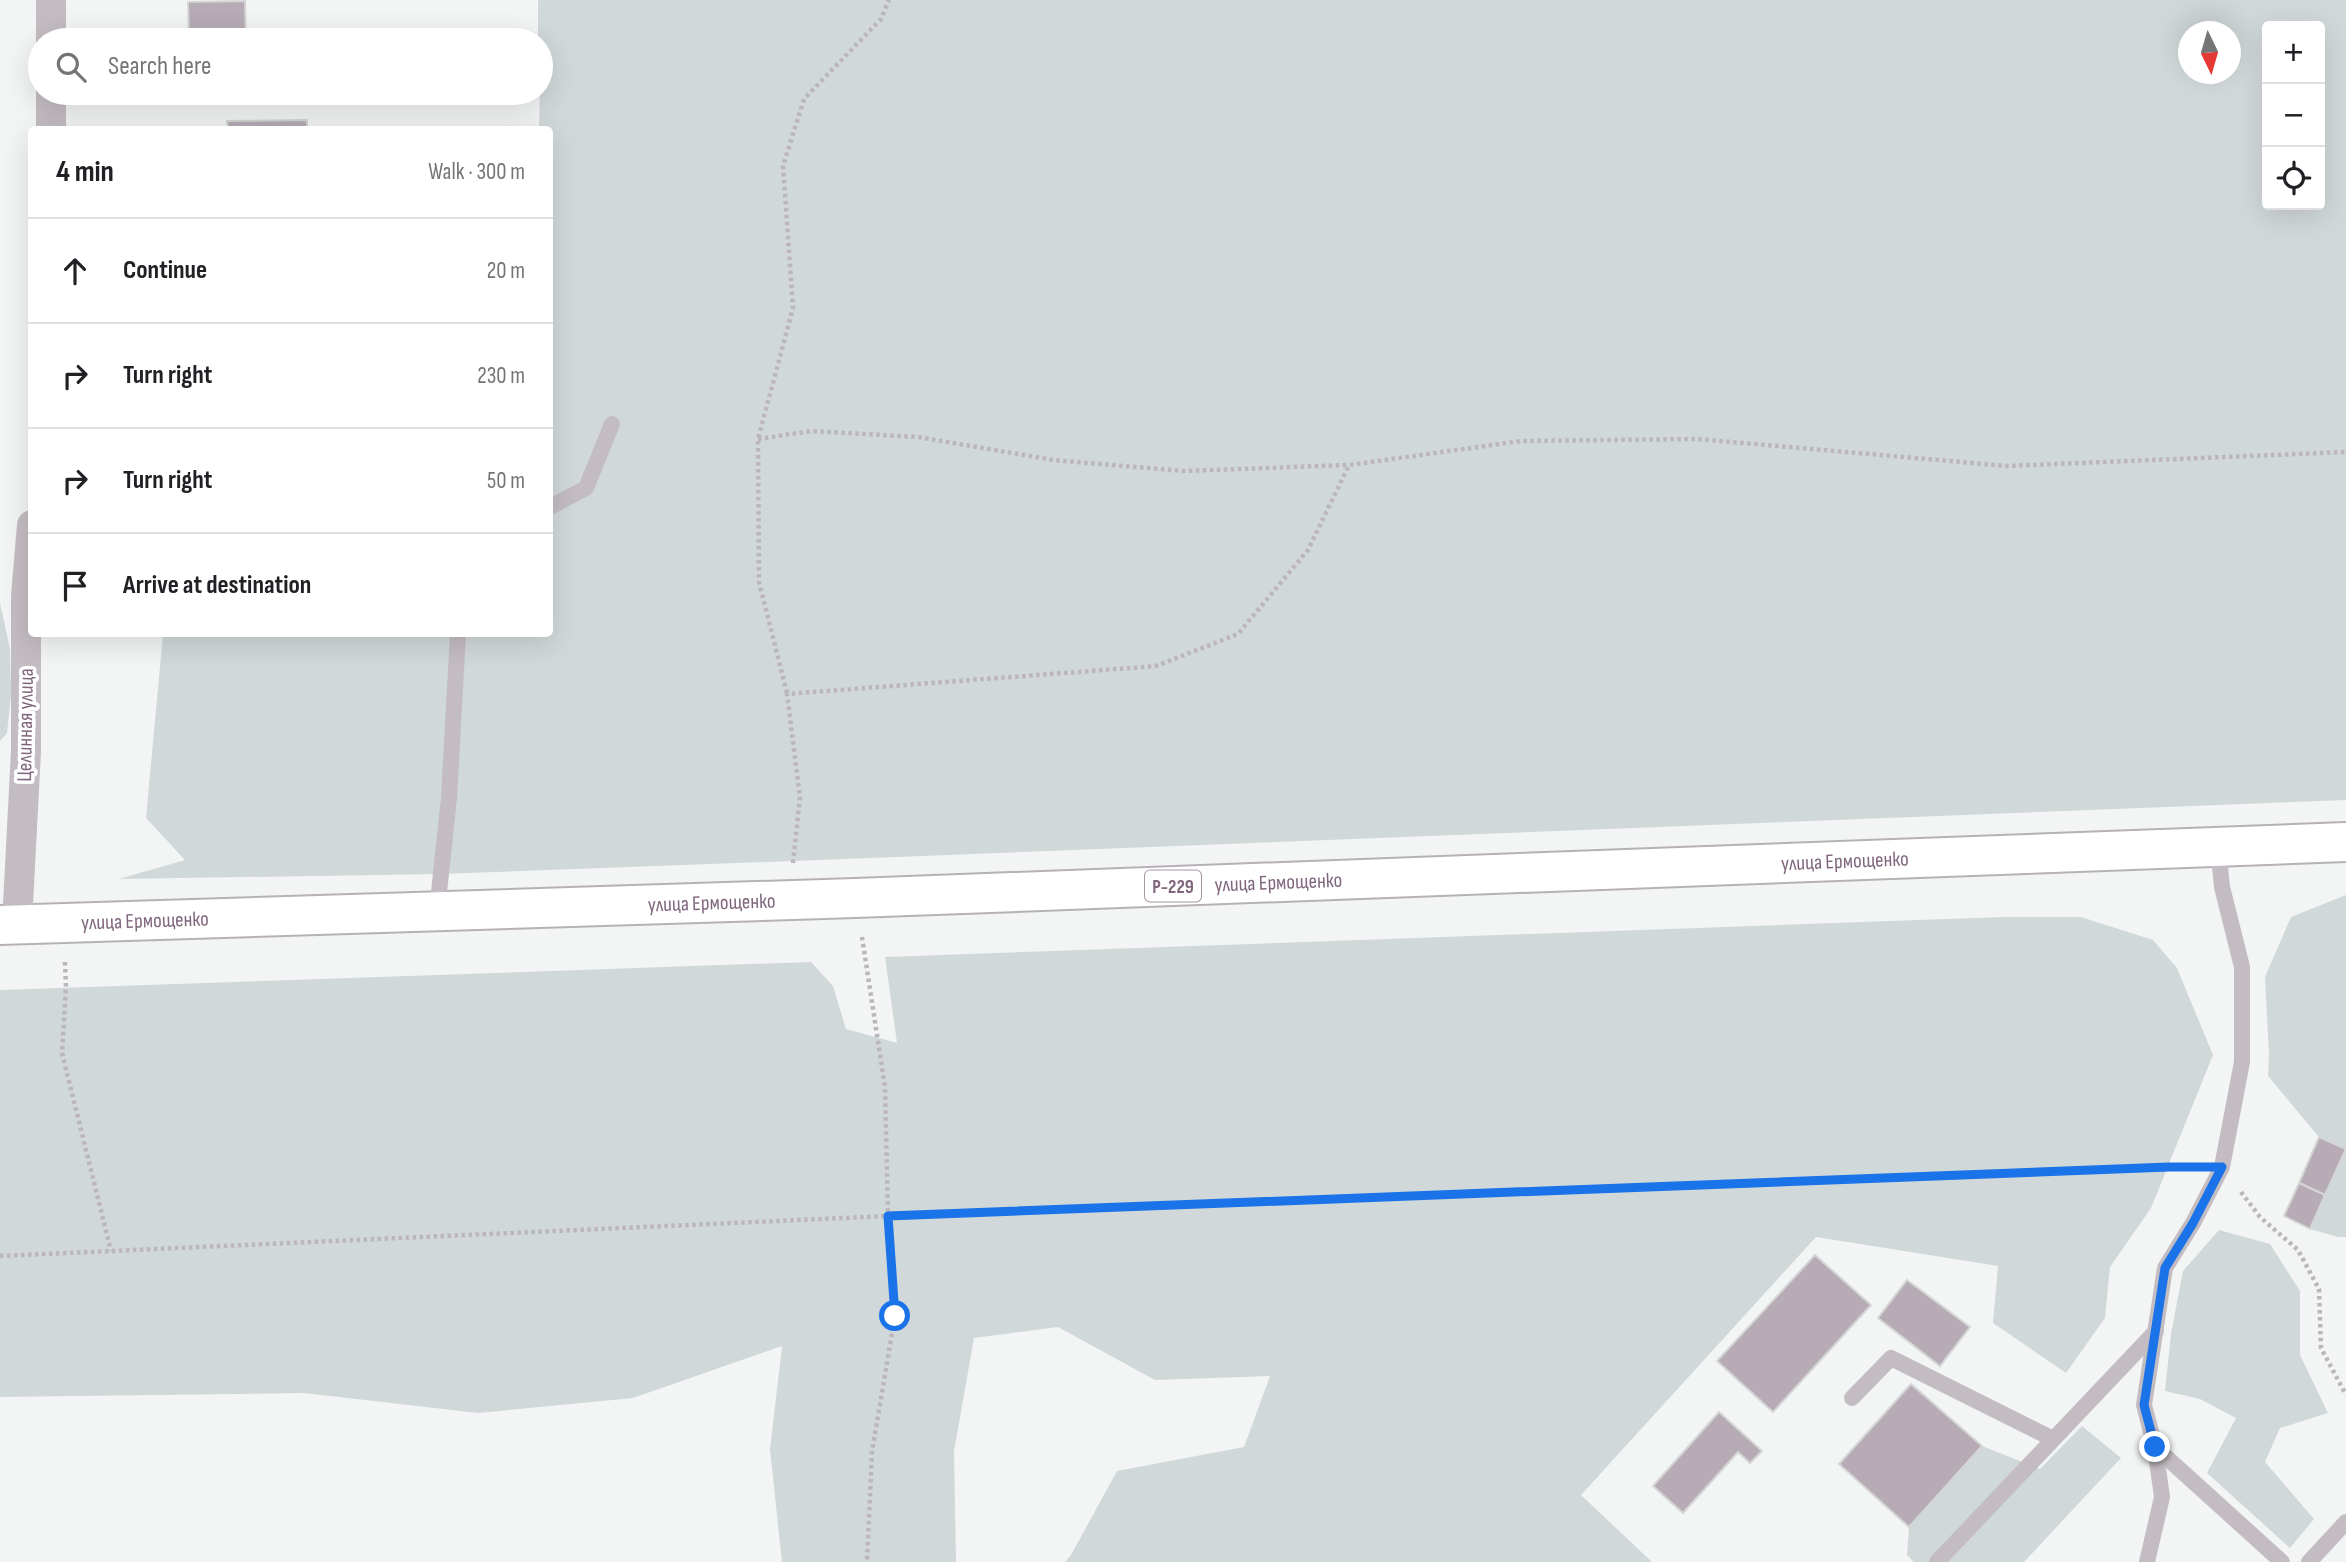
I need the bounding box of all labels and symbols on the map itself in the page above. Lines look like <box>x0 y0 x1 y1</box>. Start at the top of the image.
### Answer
north arrow <box>2178 21 2241 84</box>
street label: Целинная улица <box>12 668 39 782</box>
street label: улица Ермощенко <box>1781 846 1909 876</box>
street label: улица Ермощенко <box>1214 868 1343 897</box>
road number: Р-229 <box>1145 870 1201 902</box>
street label: улица Ермощенко <box>647 889 776 918</box>
street label: улица Ермощенко <box>81 906 209 935</box>
route start <box>879 1300 910 1331</box>
route end <box>2139 1431 2170 1462</box>

